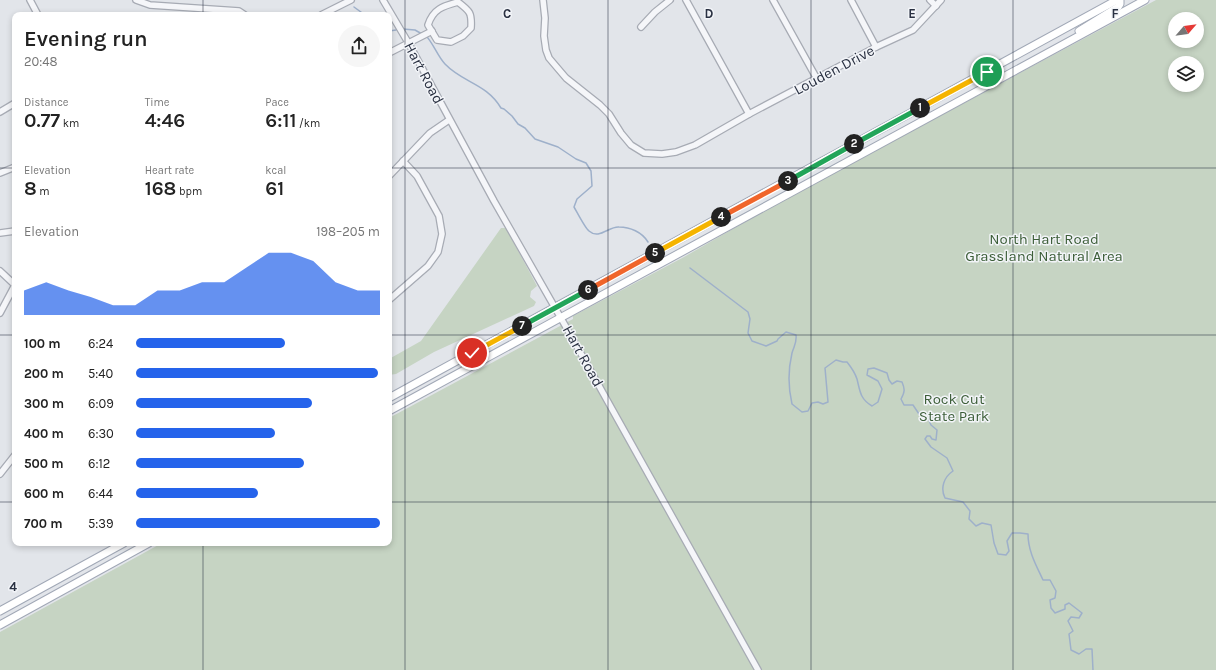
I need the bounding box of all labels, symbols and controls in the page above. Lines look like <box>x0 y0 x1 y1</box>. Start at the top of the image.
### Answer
text: C <box>503 6 511 21</box>
text: D <box>705 6 714 21</box>
text: E <box>908 6 916 21</box>
text: F <box>1111 6 1119 21</box>
north arrow <box>1168 12 1204 48</box>
map controls <box>1168 12 1204 92</box>
button: share <box>338 25 380 67</box>
text: Evening run <box>24 26 148 52</box>
street label: Hart Road <box>400 39 448 107</box>
street label: Louden Drive <box>791 41 877 99</box>
text: 20:48 <box>24 54 58 69</box>
pin <box>970 55 1004 89</box>
button: layers <box>1168 56 1204 92</box>
icon: arrive <box>976 61 998 83</box>
text: Distance <box>24 96 68 109</box>
text: Time <box>145 96 169 109</box>
text: Pace <box>265 96 289 109</box>
pin: 1 <box>910 98 930 118</box>
text: 1 <box>918 101 922 114</box>
text: 0.77 <box>24 109 60 132</box>
text: 4:46 <box>145 109 185 132</box>
text: 6:11 <box>265 109 296 132</box>
text: km <box>60 117 79 130</box>
text: /km <box>296 117 320 130</box>
pin: 2 <box>844 134 864 154</box>
text: 2 <box>851 137 857 150</box>
text: Elevation <box>24 164 71 177</box>
text: Heart rate <box>145 164 194 177</box>
text: kcal <box>265 164 286 177</box>
pin: 3 <box>778 171 798 191</box>
text: 3 <box>785 174 791 187</box>
text: 8 <box>24 177 37 200</box>
text: 168 <box>145 177 176 200</box>
text: 61 <box>265 177 284 200</box>
text: m <box>37 185 50 198</box>
text: bpm <box>176 185 202 198</box>
pin: 4 <box>711 207 731 227</box>
text: 4 <box>718 210 724 223</box>
text: Elevation <box>24 224 79 239</box>
text: 198–205 m <box>316 224 380 239</box>
park label: North Hart Road Grassland Natural Area <box>965 230 1123 265</box>
pin: 5 <box>645 243 665 263</box>
text: 5 <box>652 246 658 259</box>
pin: 6 <box>578 280 598 300</box>
text: 6 <box>585 283 591 296</box>
pin: 7 <box>512 316 532 336</box>
text: 7 <box>519 319 525 332</box>
street label: Hart Road <box>559 322 607 390</box>
text: 100 m <box>24 336 61 351</box>
text: 6:24 <box>88 336 113 351</box>
pin <box>455 336 489 370</box>
icon: check <box>461 342 483 364</box>
text: 200 m <box>24 366 64 381</box>
text: 5:40 <box>88 366 113 381</box>
park label: Rock Cut State Park <box>919 390 989 425</box>
text: 300 m <box>24 396 64 411</box>
text: 6:09 <box>88 396 114 411</box>
text: 400 m <box>24 426 64 441</box>
text: 6:30 <box>88 426 114 441</box>
text: 500 m <box>24 456 64 471</box>
text: 6:12 <box>88 456 110 471</box>
text: 600 m <box>24 486 64 501</box>
text: 6:44 <box>88 486 113 501</box>
text: 700 m <box>24 516 63 531</box>
text: 5:39 <box>88 516 114 531</box>
text: 4 <box>9 579 17 594</box>

